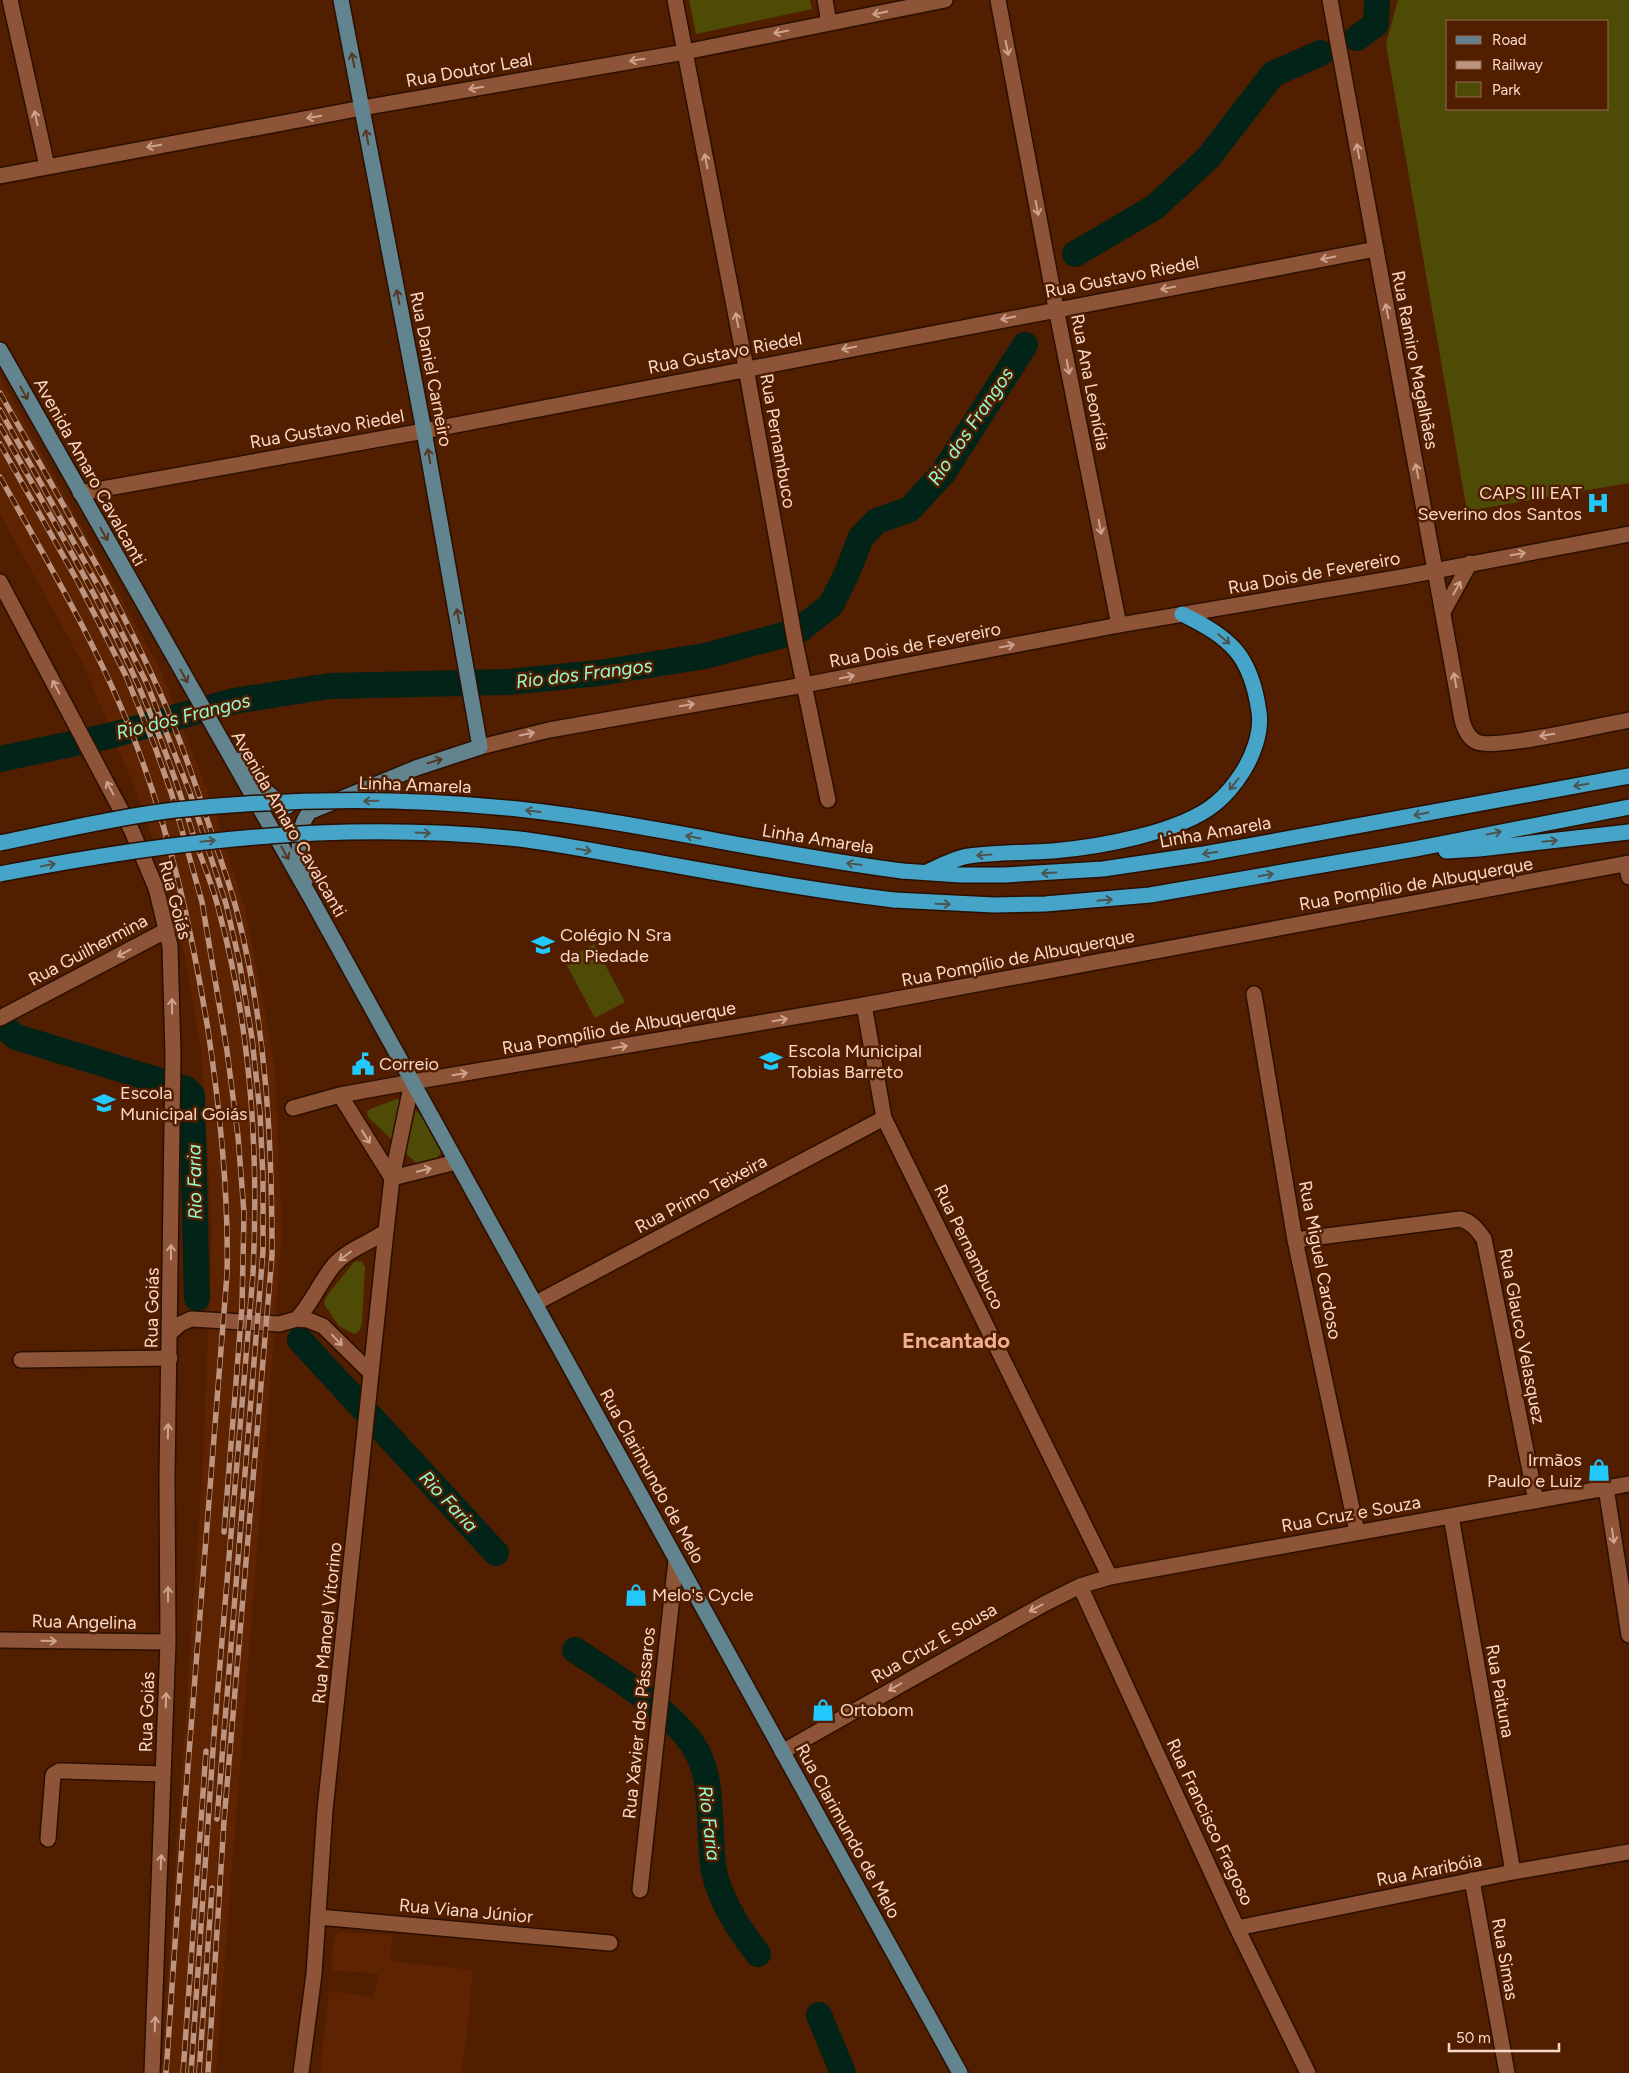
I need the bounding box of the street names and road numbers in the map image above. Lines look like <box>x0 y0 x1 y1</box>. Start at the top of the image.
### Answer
street label: Rua Doutor Leal <box>404 48 534 92</box>
street label: Rua Gustavo Riedel <box>1043 251 1201 303</box>
street label: Rua Ramiro Magalhães <box>1387 269 1443 451</box>
street label: Rua Daniel Carneiro <box>405 289 457 449</box>
street label: Rua Ana Leonídia <box>1066 312 1114 452</box>
street label: Rua Gustavo Riedel <box>646 327 804 379</box>
street label: Rua Pernambuco <box>755 372 801 510</box>
street label: Avenida Amaro Cavalcanti <box>29 374 151 570</box>
street label: Rua Gustavo Riedel <box>248 405 406 453</box>
street label: Rua Dois de Fevereiro <box>1226 547 1402 599</box>
street label: Rua Dois de Fevereiro <box>827 618 1003 672</box>
street label: Avenida Amaro Cavalcanti <box>227 727 351 921</box>
street label: Linha Amarela <box>358 772 472 798</box>
street label: Linha Amarela <box>1157 811 1273 853</box>
street label: Linha Amarela <box>760 819 876 859</box>
street label: Rua Pompílio de Albuquerque <box>1297 853 1535 915</box>
street label: Rua Goiás <box>154 858 196 942</box>
street label: Rua Guilhermina <box>25 909 151 991</box>
street label: Rua Pompílio de Albuquerque <box>900 925 1137 991</box>
street label: Rua Pompílio de Albuquerque <box>500 997 738 1059</box>
street label: Rua Primo Teixeira <box>631 1150 771 1238</box>
street label: Rua Miguel Cardoso <box>1294 1179 1346 1341</box>
street label: Rua Pernambuco <box>929 1181 1009 1313</box>
street label: Rua Glauco Velasquez <box>1494 1246 1550 1426</box>
street label: Rua Goiás <box>140 1267 164 1349</box>
street label: Rua Clarimundo de Melo <box>595 1385 709 1567</box>
street label: Rua Cruz e Souza <box>1280 1491 1422 1537</box>
street label: Rua Manoel Vitorino <box>308 1541 346 1705</box>
street label: Rua Cruz E Sousa <box>867 1598 1001 1688</box>
street label: Rua Angelina <box>31 1610 137 1634</box>
street label: Rua Xavier dos Pássaros <box>618 1626 660 1820</box>
street label: Rua Paituna <box>1481 1643 1519 1739</box>
street label: Rua Goiás <box>135 1671 159 1753</box>
street label: Rua Francisco Fragoso <box>1162 1735 1258 1909</box>
street label: Rua Clarimundo de Melo <box>791 1740 905 1922</box>
street label: Rua Araribóia <box>1374 1849 1484 1891</box>
street label: Rua Viana Júnior <box>398 1894 534 1928</box>
street label: Rua Simas <box>1487 1916 1523 2002</box>

